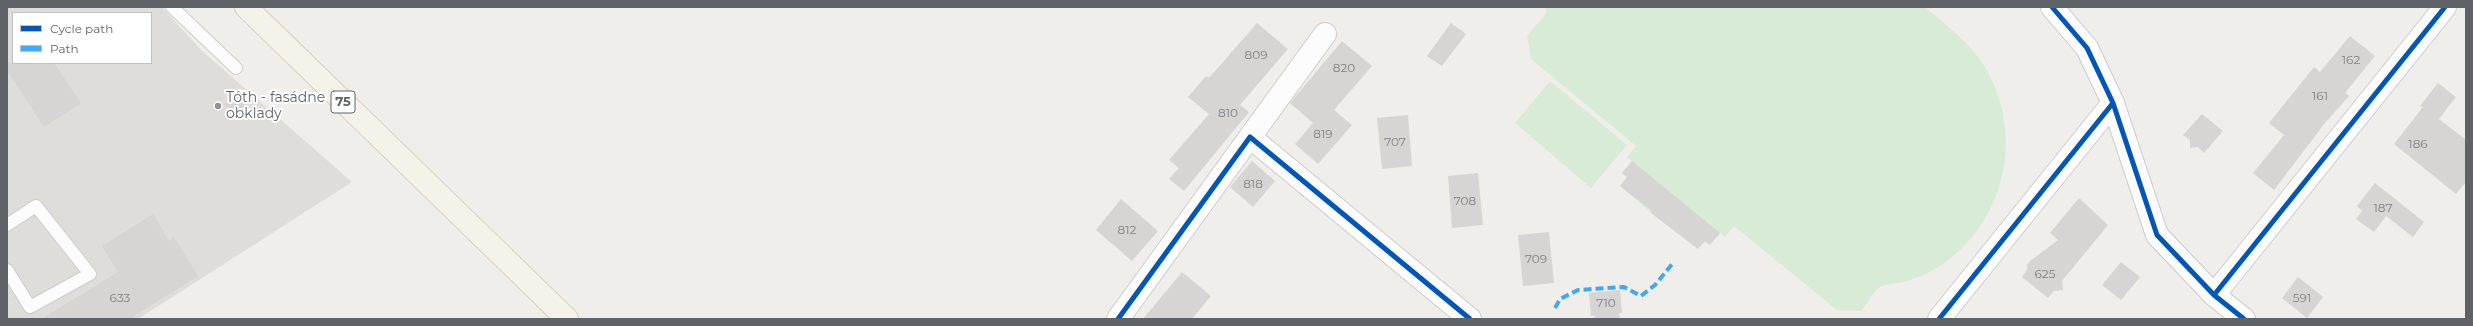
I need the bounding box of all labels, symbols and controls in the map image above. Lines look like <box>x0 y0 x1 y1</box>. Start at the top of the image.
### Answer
legend <box>12 12 152 64</box>
text: Cycle path <box>50 21 113 36</box>
text: Path <box>50 41 79 56</box>
house number: 809 <box>1245 48 1267 62</box>
house number: 162 <box>2342 53 2360 67</box>
house number: 820 <box>1333 61 1355 75</box>
house number: 161 <box>2312 89 2328 103</box>
place label: Tóth - fasádne obklady <box>226 90 325 122</box>
road number: 75 <box>331 91 355 113</box>
marker: Tóth - fasádne obklady <box>213 101 223 111</box>
house number: 810 <box>1218 106 1238 120</box>
house number: 819 <box>1313 127 1333 141</box>
house number: 707 <box>1384 135 1406 149</box>
house number: 186 <box>2408 137 2428 151</box>
house number: 818 <box>1243 177 1263 191</box>
house number: 708 <box>1454 194 1476 208</box>
house number: 187 <box>2373 201 2393 215</box>
house number: 812 <box>1118 223 1136 237</box>
house number: 709 <box>1525 252 1547 266</box>
house number: 625 <box>2035 267 2055 281</box>
house number: 633 <box>110 291 130 305</box>
house number: 591 <box>2293 291 2311 305</box>
house number: 710 <box>1596 296 1616 310</box>

